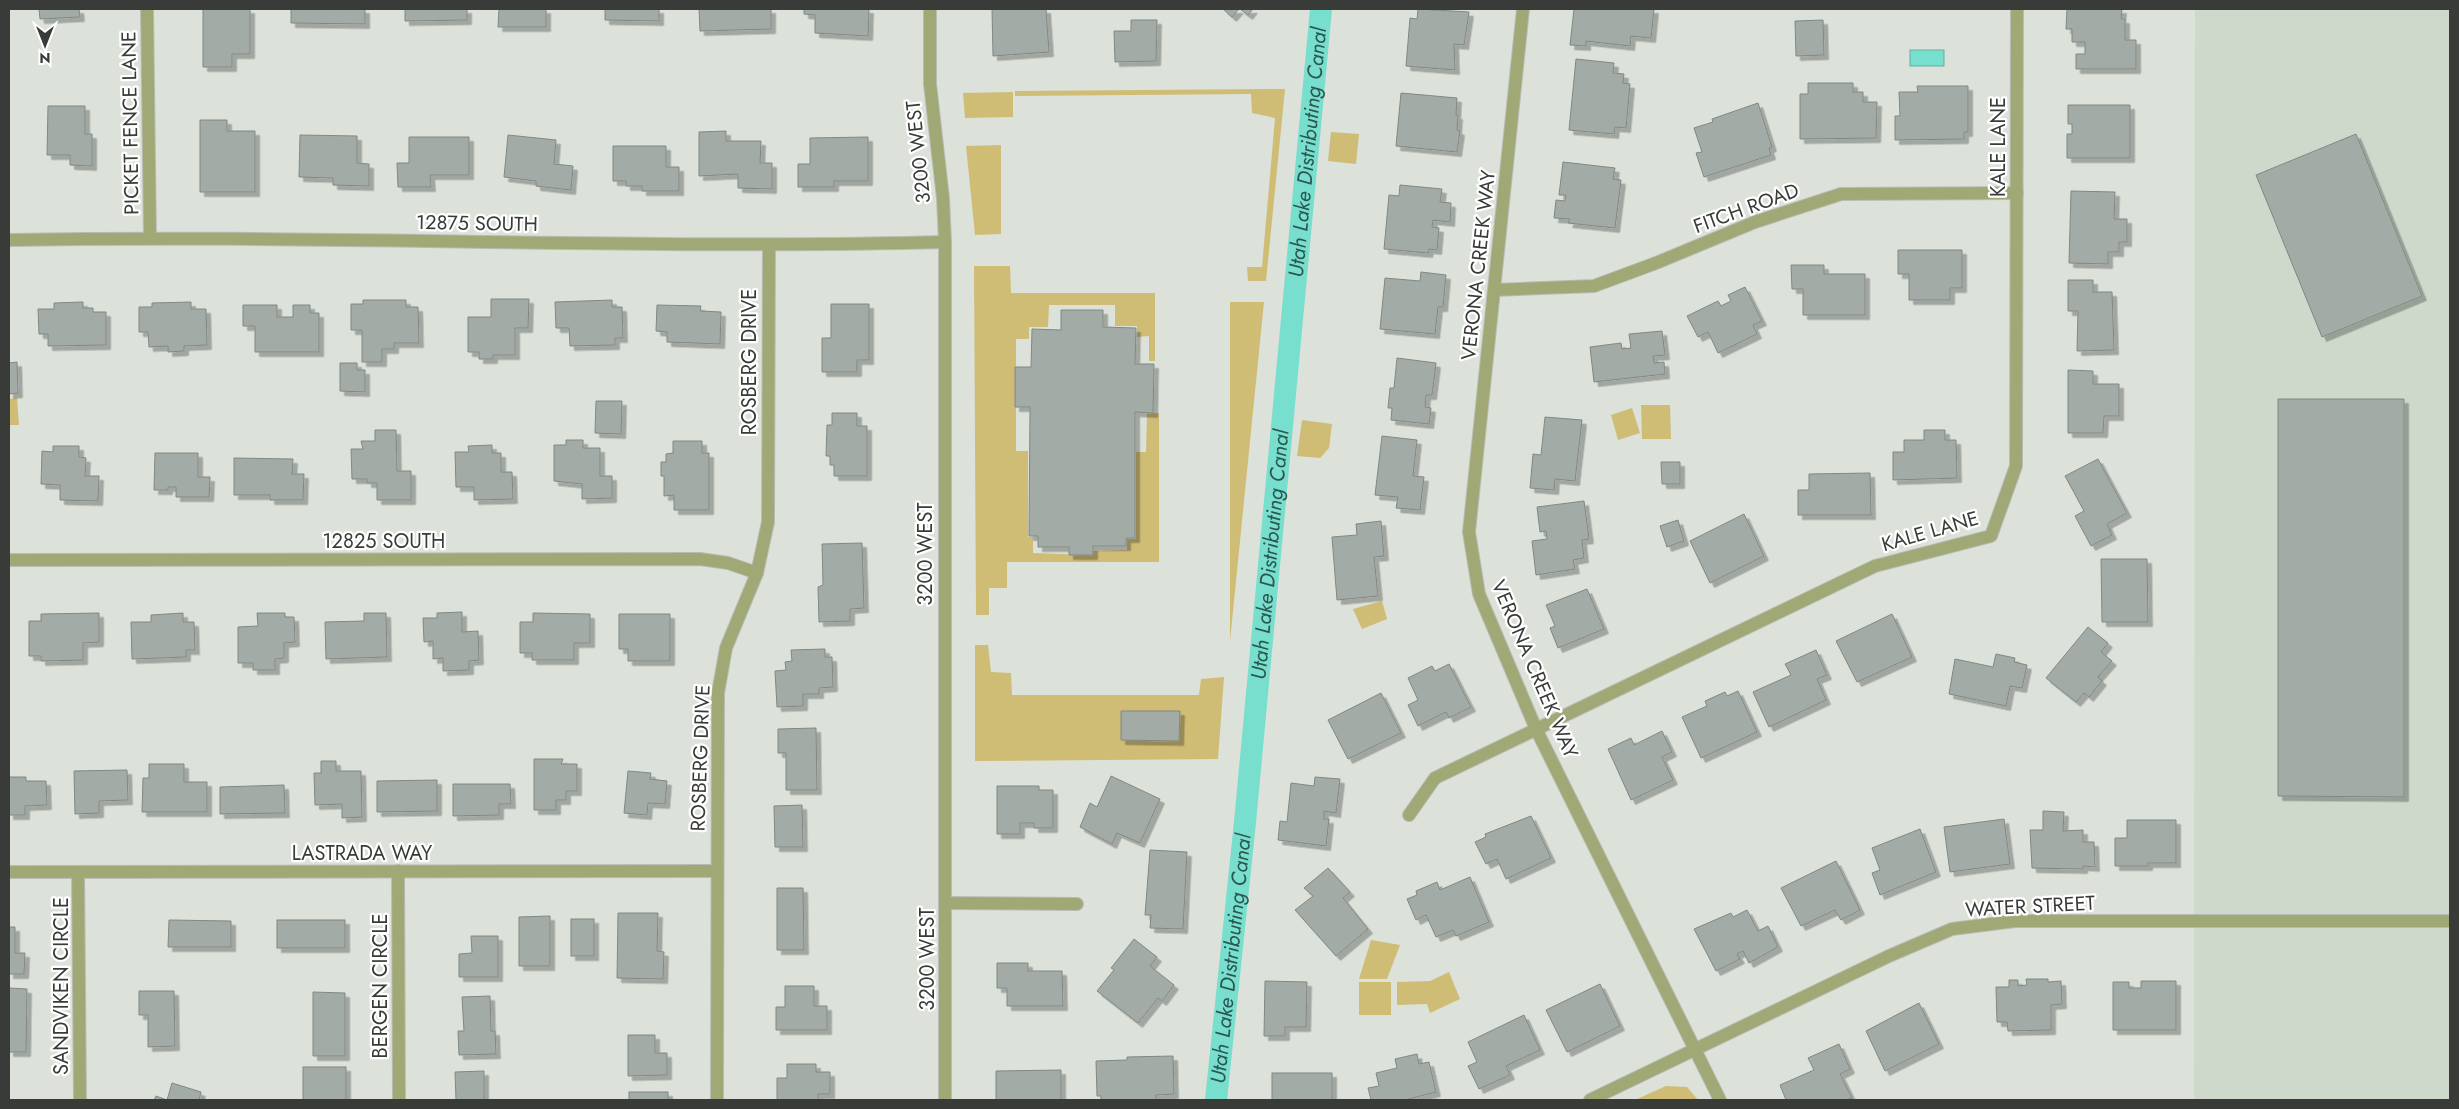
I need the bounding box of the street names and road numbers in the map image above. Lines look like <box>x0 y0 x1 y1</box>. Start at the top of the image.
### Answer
street label: PICKET FENCE LANE <box>114 31 147 215</box>
street label: KALE LANE <box>1984 97 2013 197</box>
street label: 3200 WEST <box>899 98 938 205</box>
street label: VERONA CREEK WAY <box>1454 168 1503 362</box>
street label: FITCH ROAD <box>1689 176 1803 241</box>
street label: 12875 SOUTH <box>416 208 538 239</box>
street label: ROSBERG DRIVE <box>735 289 764 435</box>
street label: 3200 WEST <box>911 502 940 606</box>
street label: KALE LANE <box>1878 504 1982 559</box>
street label: 12825 SOUTH <box>323 527 445 556</box>
street label: VERONA CREEK WAY <box>1484 576 1585 763</box>
street label: ROSBERG DRIVE <box>683 684 718 832</box>
street label: LASTRADA WAY <box>292 839 433 868</box>
street label: WATER STREET <box>1964 889 2096 924</box>
street label: SANDVIKEN CIRCLE <box>47 897 76 1075</box>
street label: 3200 WEST <box>913 907 942 1011</box>
street label: BERGEN CIRCLE <box>366 914 395 1058</box>

